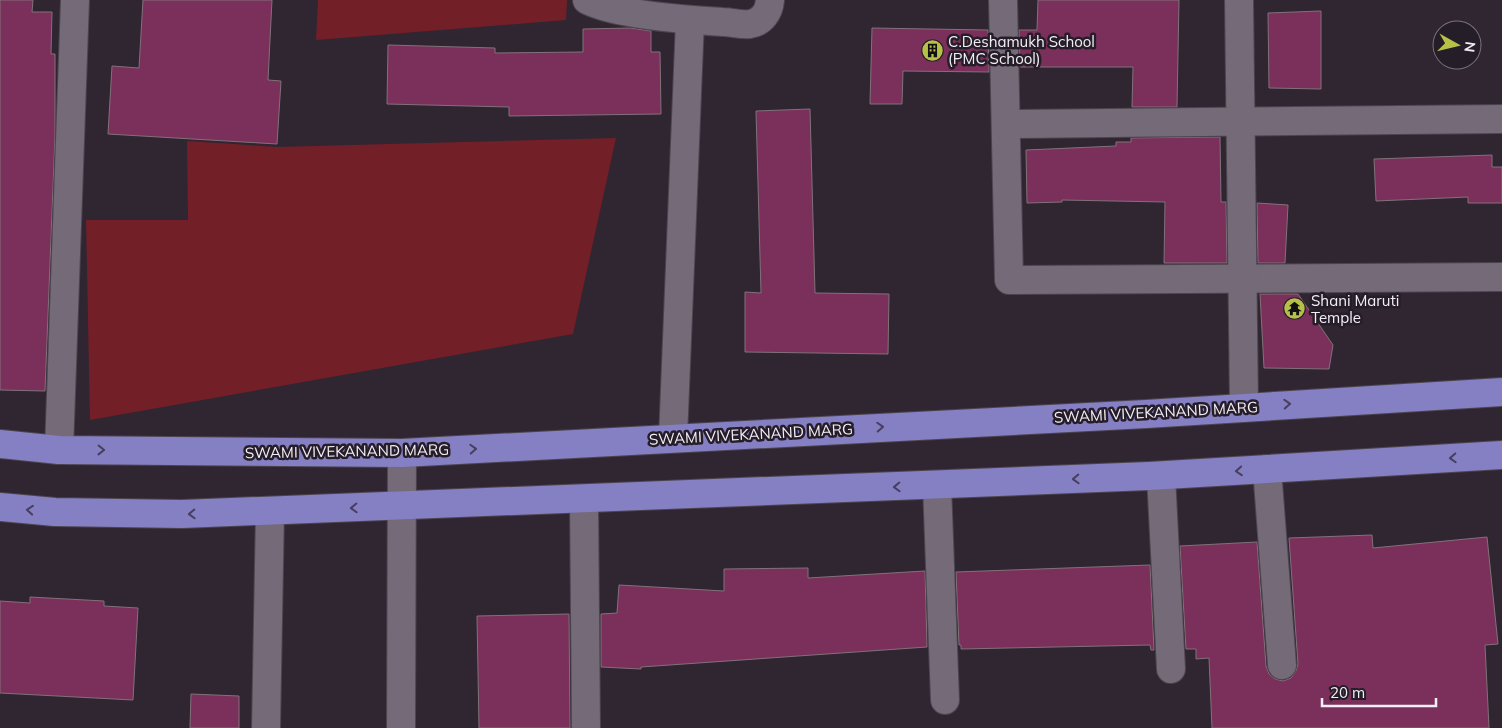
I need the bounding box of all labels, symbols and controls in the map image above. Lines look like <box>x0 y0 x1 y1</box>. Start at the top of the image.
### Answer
north arrow <box>1432 20 1482 70</box>
place label: C.Deshamukh School (PMC School) <box>948 32 1095 68</box>
building icon: C.Deshamukh School (PMC School) <box>920 38 944 62</box>
text: N <box>1460 40 1480 53</box>
place label: Shani Maruti Temple <box>1311 291 1399 327</box>
temple icon: Shani Maruti Temple <box>1283 297 1307 321</box>
street label: SWAMI VIVEKANAND MARG <box>1054 397 1258 427</box>
one-way arrow <box>1283 399 1291 410</box>
street label: SWAMI VIVEKANAND MARG <box>649 419 853 449</box>
one-way arrow <box>877 421 885 432</box>
street label: SWAMI VIVEKANAND MARG <box>245 440 449 462</box>
one-way arrow <box>470 443 478 454</box>
one-way arrow <box>97 445 105 456</box>
one-way arrow <box>1449 452 1457 463</box>
one-way arrow <box>1234 465 1242 476</box>
one-way arrow <box>1072 474 1080 485</box>
one-way arrow <box>892 482 900 492</box>
one-way arrow <box>350 503 358 513</box>
one-way arrow <box>25 505 33 516</box>
one-way arrow <box>188 509 196 519</box>
scale bar <box>1322 676 1436 708</box>
text: 20 m <box>1330 683 1365 702</box>

